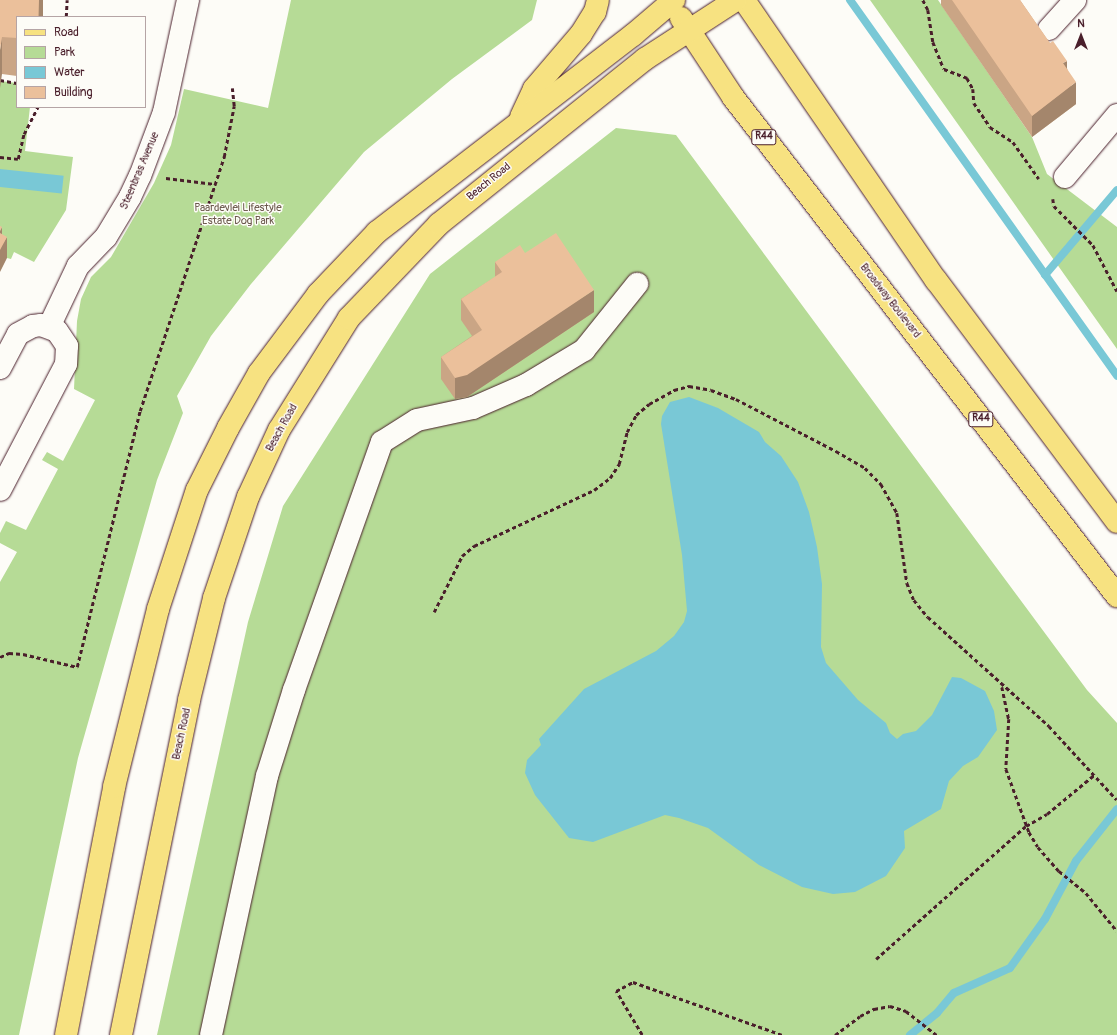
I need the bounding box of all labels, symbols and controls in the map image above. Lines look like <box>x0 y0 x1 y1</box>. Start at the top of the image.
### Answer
legend <box>16 16 146 108</box>
north arrow <box>1061 16 1101 56</box>
text: N <box>1077 17 1085 30</box>
text: Road <box>54 25 79 40</box>
text: Park <box>54 45 75 60</box>
text: Water <box>54 65 85 80</box>
text: Building <box>54 85 93 100</box>
road number: R44 <box>751 129 777 145</box>
street label: Steenbras Avenue <box>118 130 162 212</box>
street label: Beach Road <box>464 160 514 204</box>
park label: Paardevlei Lifestyle Estate Dog Park <box>194 202 282 228</box>
street label: Broadway Boulevard <box>857 261 923 341</box>
street label: Beach Road <box>263 402 301 454</box>
road number: R44 <box>968 411 994 427</box>
street label: Beach Road <box>170 707 194 761</box>

